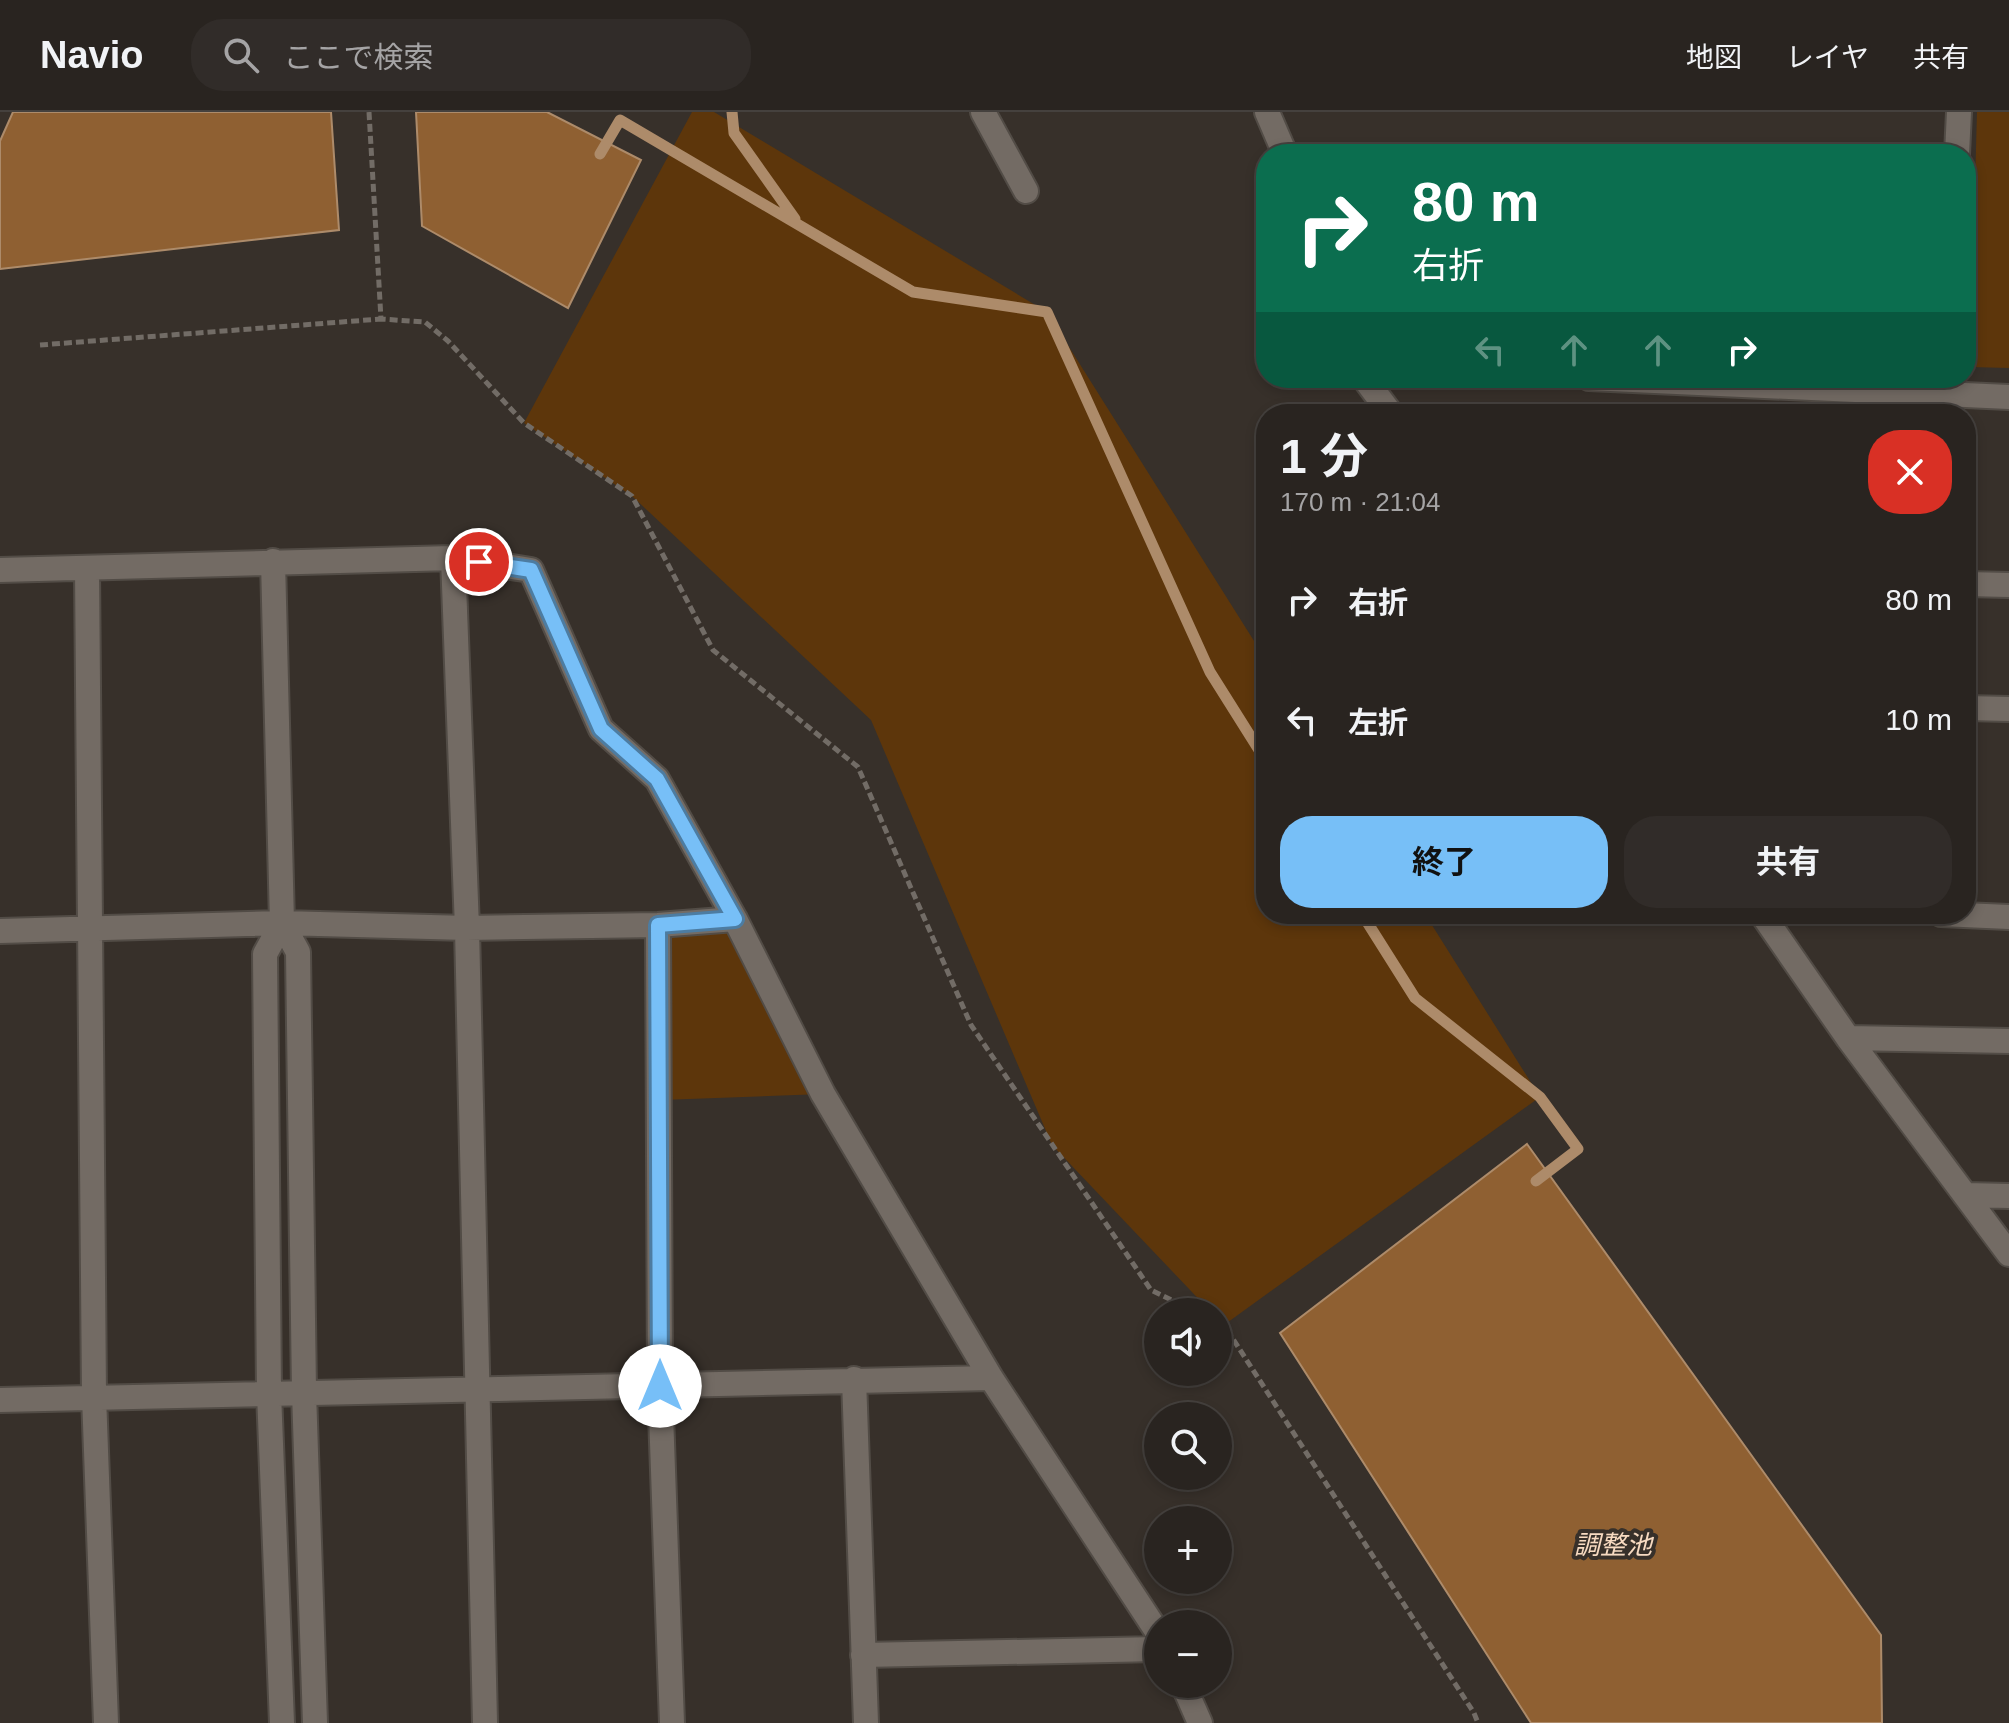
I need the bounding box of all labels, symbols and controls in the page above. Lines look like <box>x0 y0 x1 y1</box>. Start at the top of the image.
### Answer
search box <box>191 19 751 91</box>
icon: search <box>219 33 263 77</box>
text: Navio <box>40 34 143 76</box>
text: ここで検索 <box>283 41 433 74</box>
text: 地図 <box>1686 42 1742 73</box>
text: レイヤ <box>1786 42 1869 73</box>
text: 共有 <box>1913 42 1969 73</box>
text: 80 m <box>1412 170 1540 233</box>
icon: right <box>1280 176 1384 280</box>
text: 右折 <box>1412 245 1484 286</box>
icon: left <box>1468 328 1512 372</box>
icon: ahead <box>1552 328 1596 372</box>
icon: ahead <box>1636 328 1680 372</box>
icon: right <box>1720 328 1764 372</box>
text: 1 分 <box>1280 430 1368 483</box>
button: close <box>1868 430 1952 514</box>
text: 170 m · 21:04 <box>1280 487 1440 517</box>
pin <box>445 528 513 596</box>
icon: arrive <box>457 540 501 584</box>
icon: right <box>1280 578 1324 622</box>
text: 80 m <box>1885 583 1952 616</box>
text: 右折 <box>1348 586 1408 619</box>
icon: left <box>1280 698 1324 742</box>
text: 10 m <box>1885 703 1952 736</box>
text: 左折 <box>1348 706 1408 739</box>
button: 終了 <box>1280 816 1608 908</box>
button: 共有 <box>1624 816 1952 908</box>
map controls <box>1144 1298 1232 1698</box>
button: sound <box>1144 1298 1232 1386</box>
position arrow <box>618 1344 702 1428</box>
button: search <box>1144 1402 1232 1490</box>
button: + <box>1144 1506 1232 1594</box>
water label: 調整池 <box>1574 1530 1655 1560</box>
button: − <box>1144 1610 1232 1698</box>

